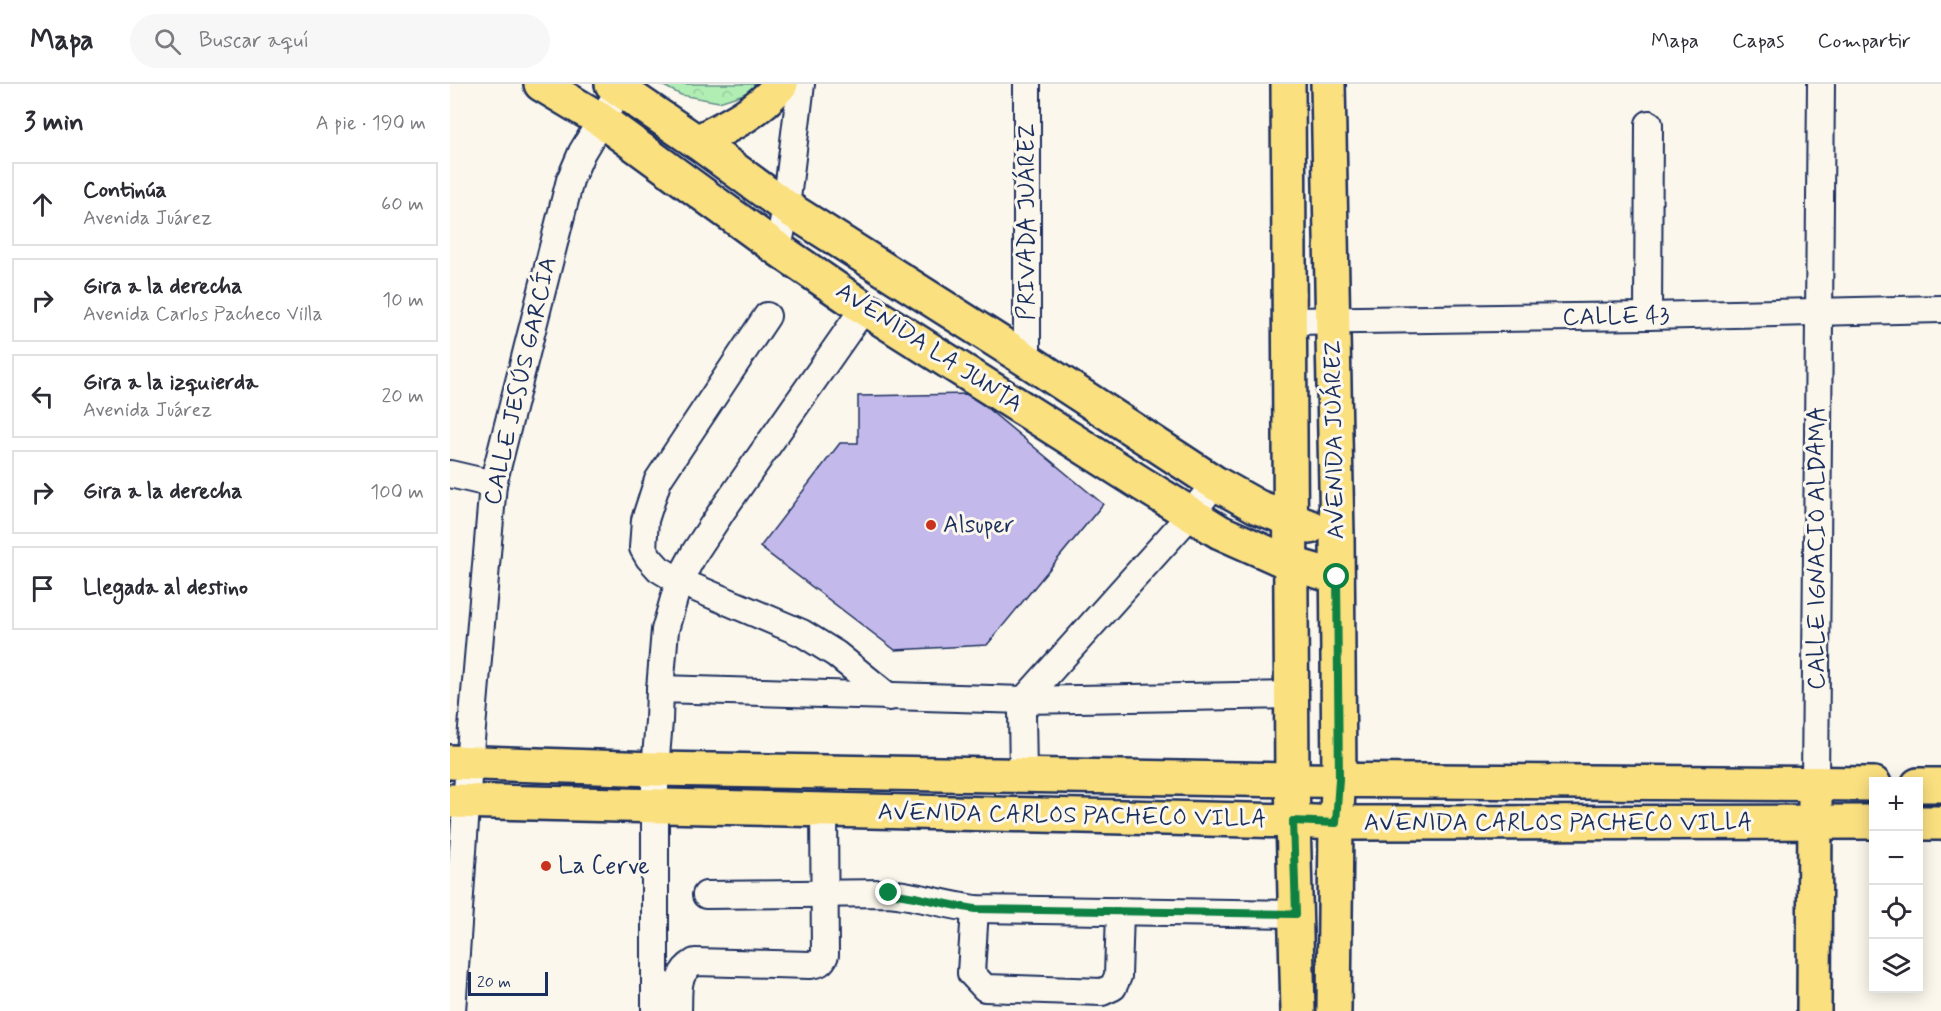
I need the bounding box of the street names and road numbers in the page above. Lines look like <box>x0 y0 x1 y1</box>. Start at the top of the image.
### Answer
street label: PRIVADA JUÁREZ <box>1011 124 1043 320</box>
street label: CALLE JESÚS GARCÍA <box>476 254 565 508</box>
street label: AVENIDA LA JUNTA <box>830 276 1028 420</box>
street label: CALLE 43 <box>1562 301 1670 333</box>
street label: AVENIDA JUÁREZ <box>1317 340 1352 540</box>
street label: CALLE IGNACIO ALDAMA <box>1802 406 1833 690</box>
street label: AVENIDA CARLOS PACHECO VILLA <box>877 797 1267 835</box>
street label: AVENIDA CARLOS PACHECO VILLA <box>1364 808 1752 839</box>

